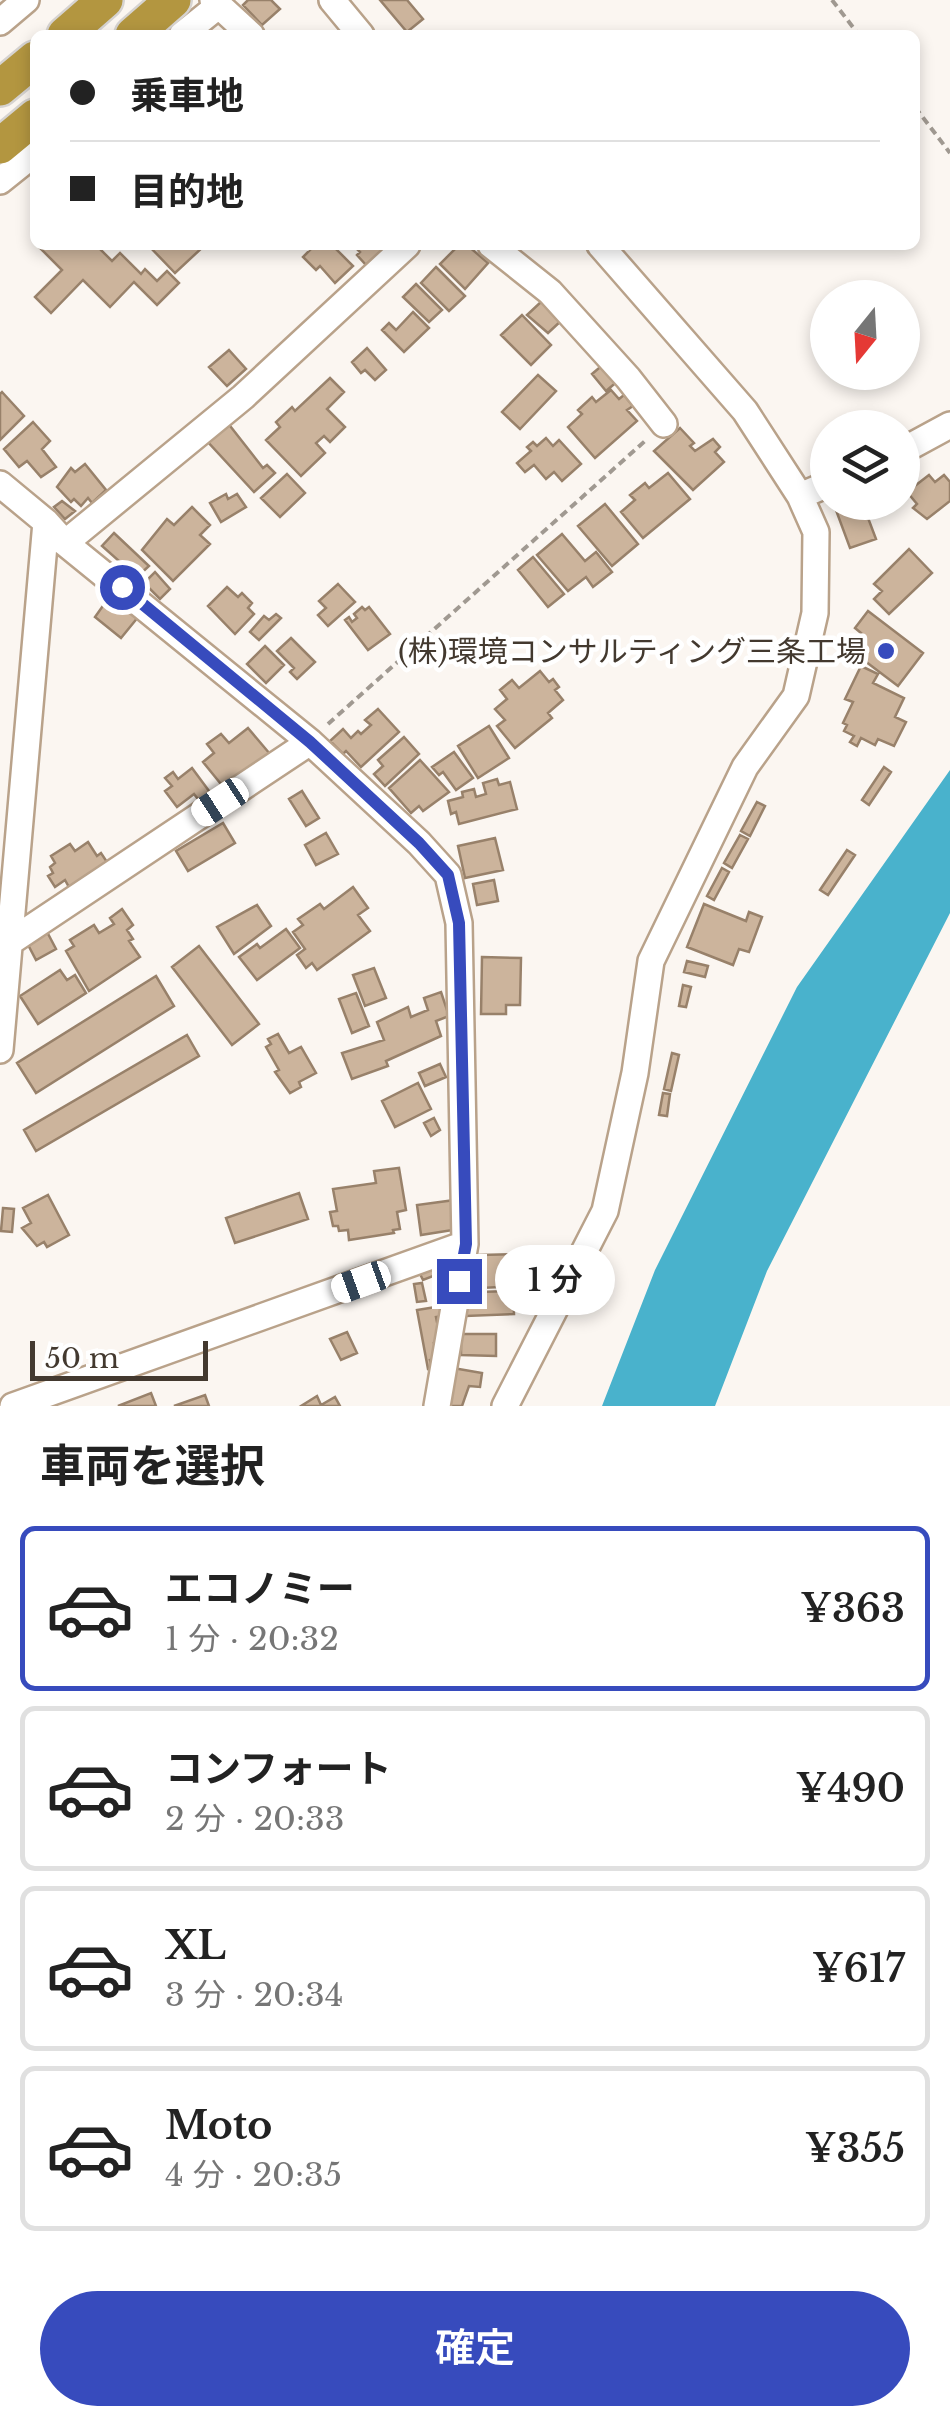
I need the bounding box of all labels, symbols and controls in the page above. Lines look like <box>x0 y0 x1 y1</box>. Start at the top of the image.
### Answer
text: 乗車地 <box>130 72 244 119</box>
text: 目的地 <box>130 168 244 215</box>
north arrow <box>810 280 920 390</box>
map controls <box>810 280 920 520</box>
button: layers <box>810 410 920 520</box>
route start <box>100 565 145 610</box>
place label: (株)環境コンサルティング三条工場 <box>398 633 866 670</box>
marker: (株)環境コンサルティング三条工場 <box>875 640 897 662</box>
car <box>187 773 253 831</box>
callout: 1 分 <box>494 1246 614 1316</box>
car <box>328 1258 394 1306</box>
route end <box>437 1259 482 1304</box>
text: 1 分 <box>528 1260 582 1300</box>
scale bar <box>30 1336 208 1380</box>
text: 50 m <box>45 1341 119 1376</box>
text: 車両を選択 <box>40 1438 265 1494</box>
icon: car <box>45 1564 135 1654</box>
text: エコノミー <box>165 1565 355 1612</box>
text: ¥363 <box>800 1585 905 1632</box>
text: 1 分 · 20:32 <box>165 1619 339 1659</box>
icon: car <box>45 1744 135 1834</box>
text: コンフォート <box>165 1745 392 1792</box>
text: ¥490 <box>796 1765 905 1812</box>
text: 2 分 · 20:33 <box>165 1799 345 1839</box>
text: XL <box>165 1922 226 1969</box>
icon: car <box>45 1924 135 2014</box>
text: ¥617 <box>812 1945 905 1992</box>
text: 3 分 · 20:34 <box>165 1975 344 2015</box>
text: Moto <box>165 2102 272 2149</box>
icon: car <box>45 2104 135 2194</box>
text: ¥355 <box>805 2125 905 2172</box>
text: 4 分 · 20:35 <box>165 2155 342 2195</box>
button: 確定 <box>40 2291 910 2406</box>

